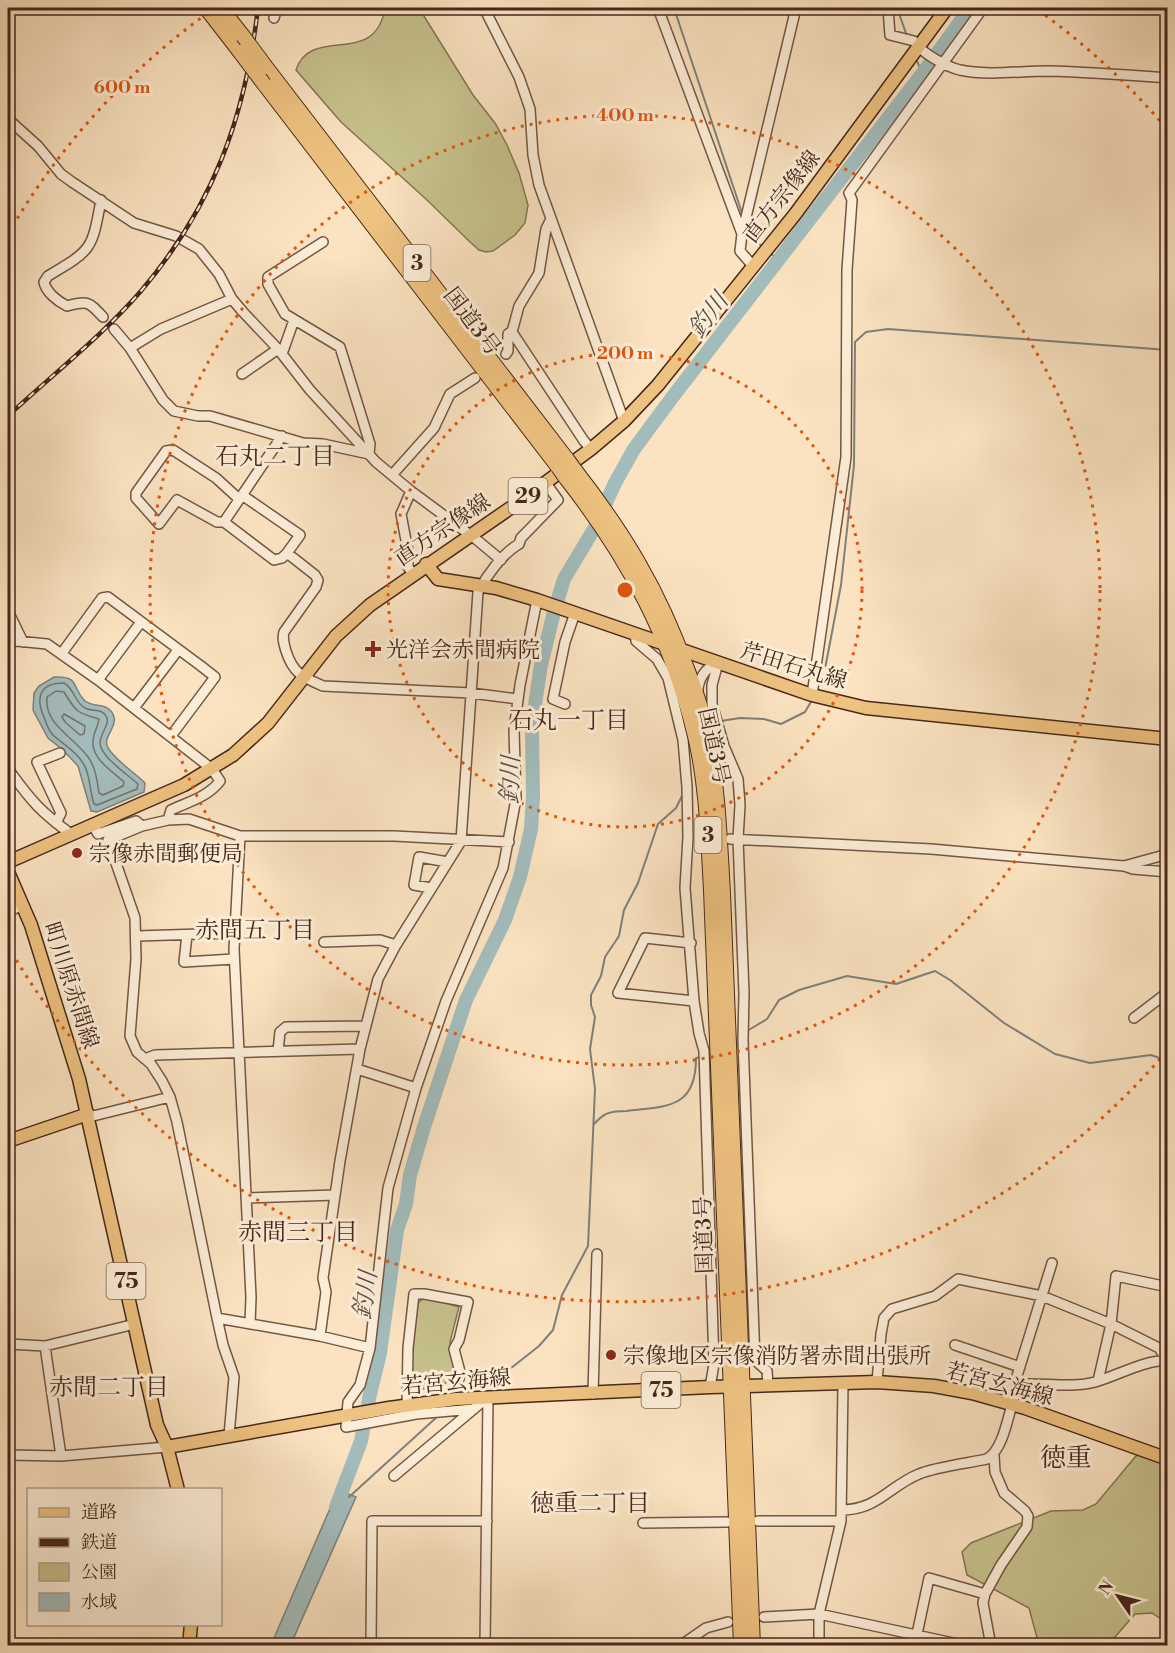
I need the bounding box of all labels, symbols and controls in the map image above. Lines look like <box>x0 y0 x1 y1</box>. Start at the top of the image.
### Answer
text: 600 m <box>94 76 151 99</box>
text: 400 m <box>596 104 654 127</box>
street label: 直方宗像線 <box>738 145 827 249</box>
road number: 3 <box>404 245 430 281</box>
street label: 国道3号 <box>438 283 506 361</box>
water label: 釣川 <box>682 285 737 344</box>
text: 200 m <box>597 342 654 365</box>
district label: 石丸二丁目 <box>215 442 335 472</box>
road number: 29 <box>508 478 548 514</box>
street label: 直方宗像線 <box>390 488 496 572</box>
centre of rings <box>615 580 635 600</box>
place label: 光洋会赤間病院 <box>386 637 540 664</box>
street label: 芹田石丸線 <box>737 637 850 695</box>
marker: 光洋会赤間病院 <box>364 640 382 658</box>
street label: 国道3号 <box>692 705 735 787</box>
district label: 石丸一丁目 <box>509 706 629 736</box>
water label: 釣川 <box>495 753 527 805</box>
road number: 3 <box>694 817 722 853</box>
place label: 宗像赤間郵便局 <box>89 841 243 868</box>
marker: 宗像赤間郵便局 <box>70 846 84 860</box>
district label: 赤間五丁目 <box>195 916 315 946</box>
street label: 町川原赤間線 <box>37 919 104 1052</box>
street label: 国道3号 <box>690 1195 719 1274</box>
district label: 赤間三丁目 <box>238 1218 358 1248</box>
road number: 75 <box>106 1263 146 1299</box>
water label: 釣川 <box>348 1266 385 1321</box>
place label: 宗像地区宗像消防署赤間出張所 <box>623 1343 931 1370</box>
marker: 宗像地区宗像消防署赤間出張所 <box>604 1348 618 1362</box>
street label: 若宮玄海線 <box>943 1357 1056 1412</box>
street label: 若宮玄海線 <box>400 1364 512 1401</box>
road number: 75 <box>642 1372 680 1408</box>
district label: 赤間二丁目 <box>49 1373 169 1403</box>
district label: 徳重 <box>1040 1442 1092 1474</box>
legend <box>27 1488 222 1626</box>
district label: 徳重二丁目 <box>530 1489 650 1519</box>
text: 道路 <box>81 1501 117 1524</box>
text: 鉄道 <box>81 1531 117 1554</box>
text: 公園 <box>81 1561 117 1584</box>
north arrow <box>1088 1566 1148 1626</box>
text: N <box>1095 1577 1119 1599</box>
text: 水域 <box>81 1591 117 1614</box>

